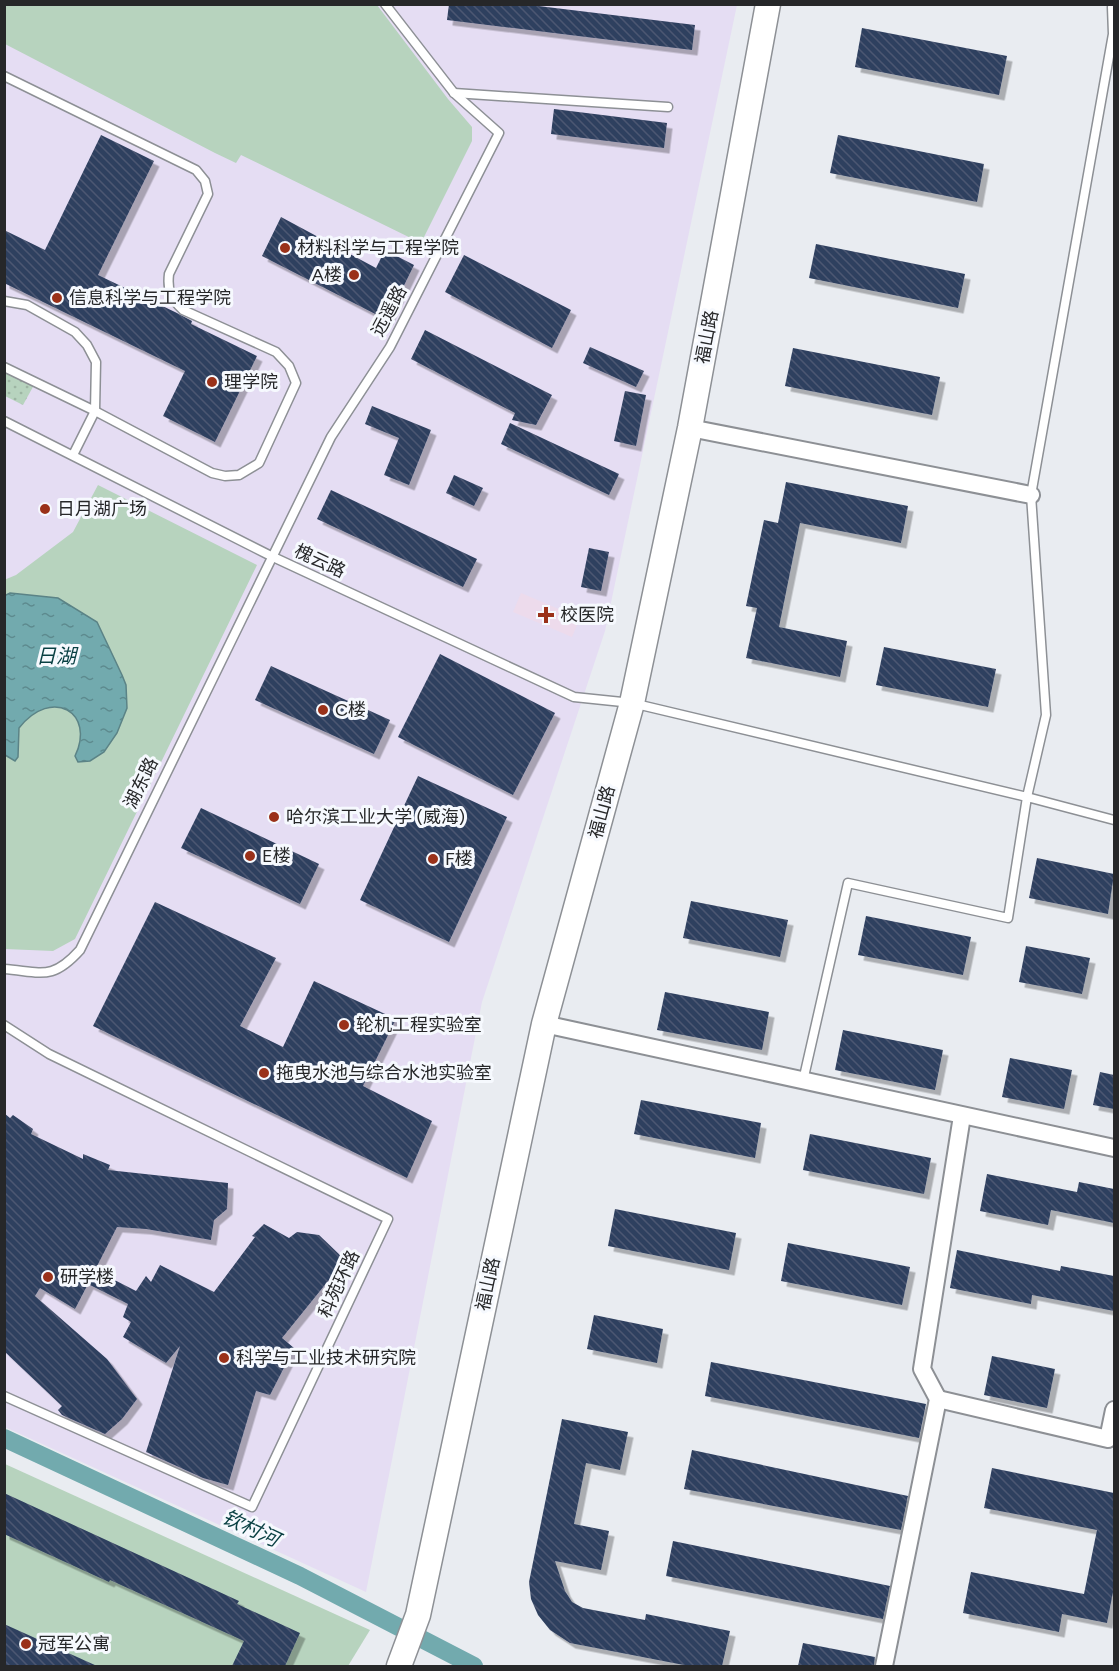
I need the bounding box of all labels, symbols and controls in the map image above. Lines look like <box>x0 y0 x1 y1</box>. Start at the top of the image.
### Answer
place label: 材料科学与工程学院 <box>297 237 459 259</box>
marker: 材料科学与工程学院 <box>278 241 292 255</box>
place label: A楼 <box>312 264 342 286</box>
marker: A楼 <box>347 268 361 282</box>
street label: 远遥路 <box>367 282 411 340</box>
place label: 信息科学与工程学院 <box>69 287 231 309</box>
marker: 信息科学与工程学院 <box>50 291 64 305</box>
street label: 福山路 <box>691 308 723 366</box>
place label: 理学院 <box>224 371 278 393</box>
marker: 理学院 <box>205 375 219 389</box>
place label: 日月湖广场 <box>57 498 147 520</box>
marker: 日月湖广场 <box>38 502 52 516</box>
street label: 槐云路 <box>291 540 349 582</box>
place label: 校医院 <box>560 604 614 626</box>
marker: 校医院 <box>537 606 555 624</box>
water label: 日湖 <box>36 644 79 668</box>
place label: C楼 <box>335 699 366 721</box>
marker: C楼 <box>316 703 330 717</box>
street label: 湖东路 <box>119 754 163 812</box>
street label: 福山路 <box>584 783 620 841</box>
place label: 哈尔滨工业大学 (威海) <box>286 806 465 828</box>
marker: 哈尔滨工业大学 (威海) <box>267 810 281 824</box>
place label: E楼 <box>262 845 291 867</box>
place label: F楼 <box>445 848 473 870</box>
marker: E楼 <box>243 849 257 863</box>
marker: F楼 <box>426 852 440 866</box>
place label: 轮机工程实验室 <box>356 1014 482 1036</box>
marker: 轮机工程实验室 <box>337 1018 351 1032</box>
place label: 拖曳水池与综合水池实验室 <box>276 1062 492 1084</box>
marker: 拖曳水池与综合水池实验室 <box>257 1066 271 1080</box>
street label: 科苑环路 <box>314 1247 364 1321</box>
street label: 福山路 <box>472 1255 504 1313</box>
place label: 研学楼 <box>60 1266 114 1288</box>
marker: 研学楼 <box>41 1270 55 1284</box>
place label: 科学与工业技术研究院 <box>236 1347 416 1369</box>
marker: 科学与工业技术研究院 <box>217 1351 231 1365</box>
water label: 钦村河 <box>219 1504 287 1553</box>
place label: 冠军公寓 <box>38 1633 110 1655</box>
marker: 冠军公寓 <box>19 1637 33 1651</box>

